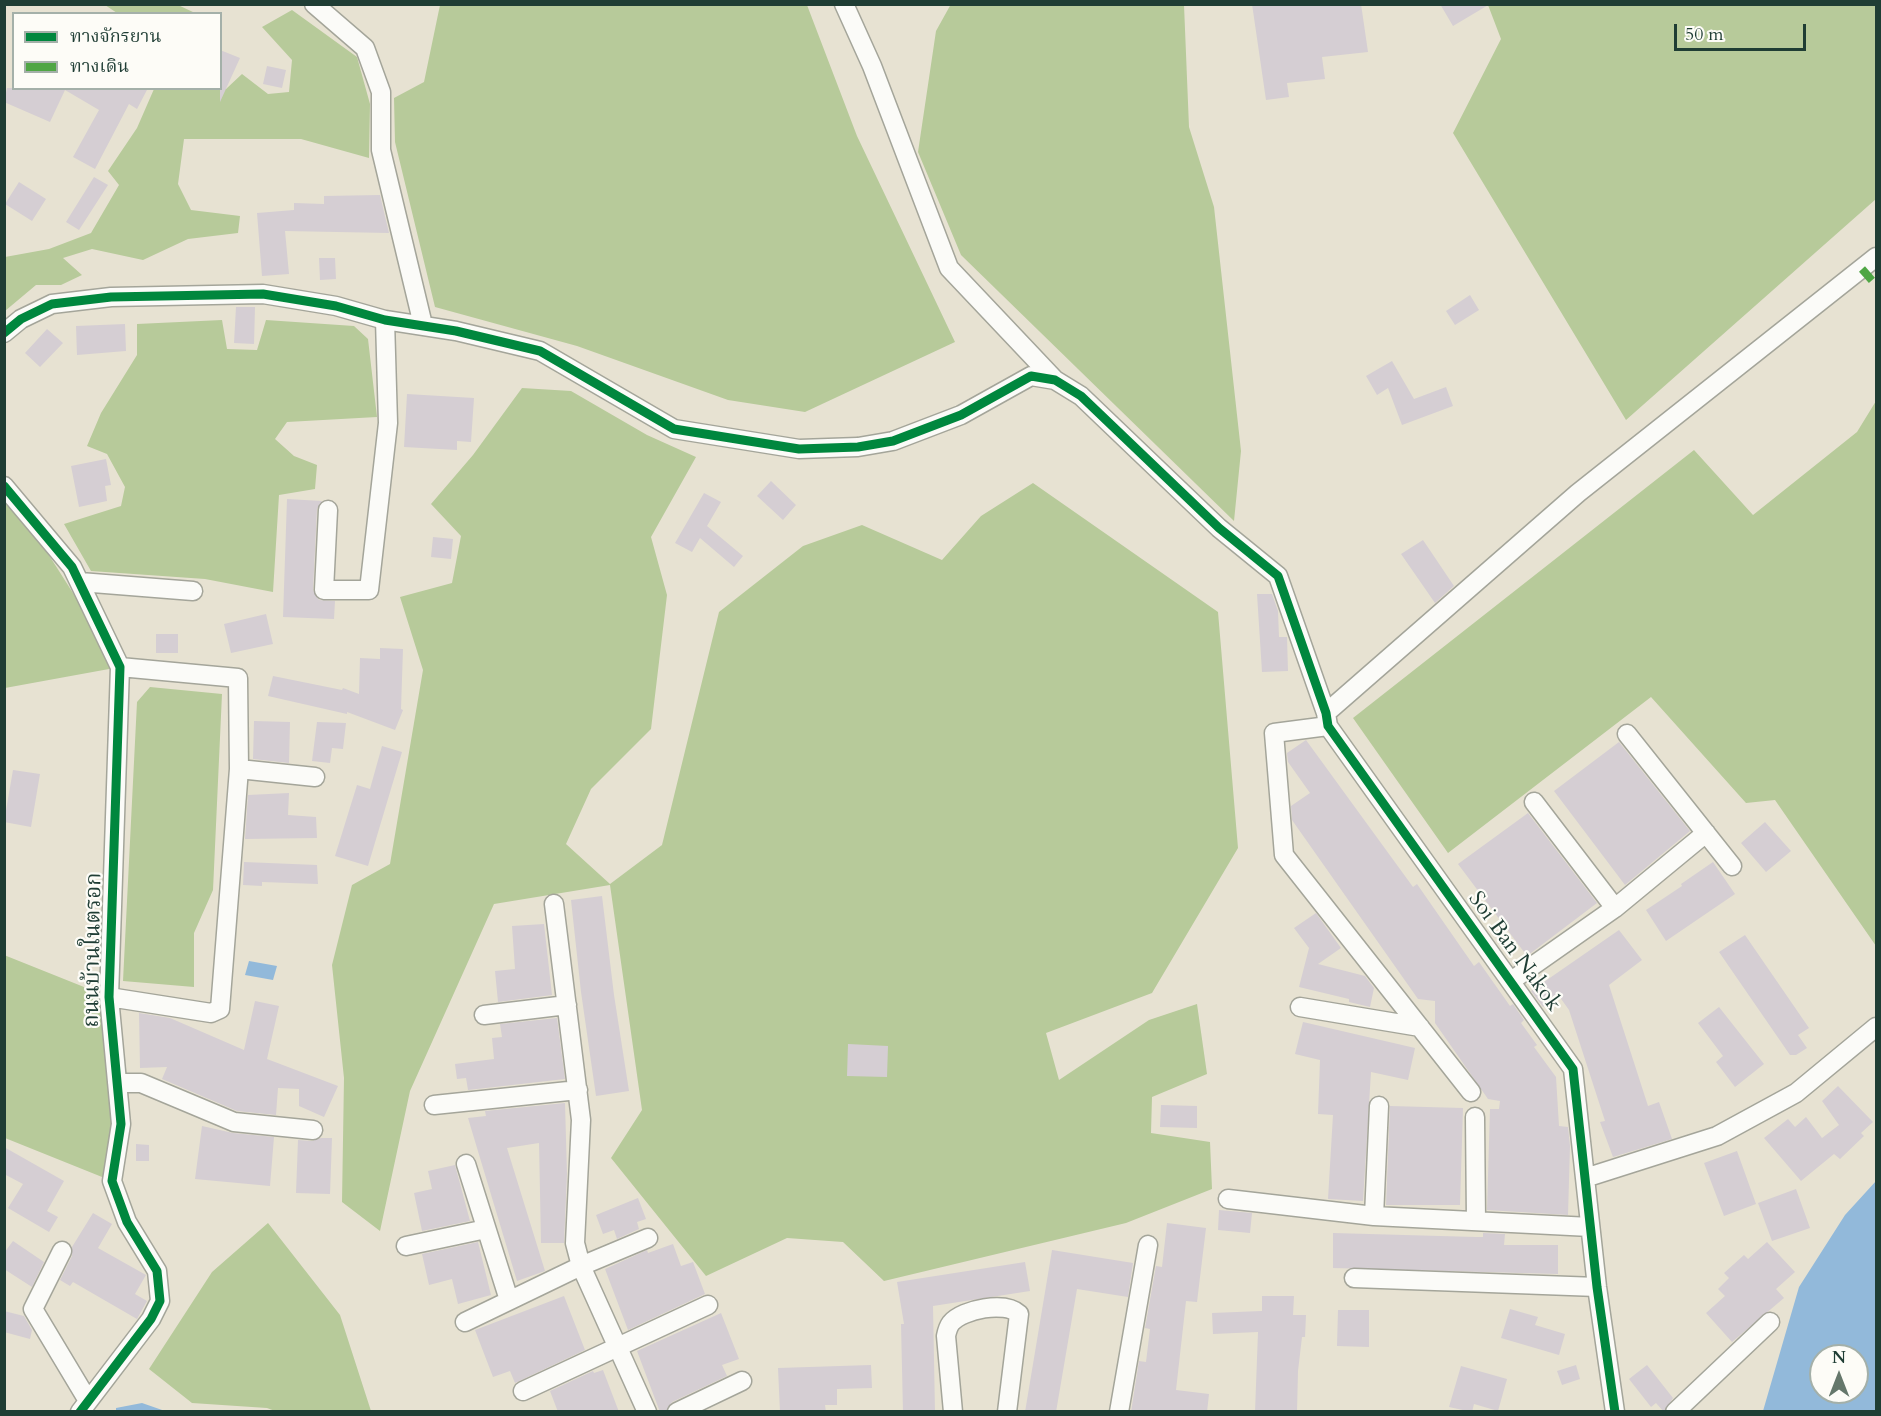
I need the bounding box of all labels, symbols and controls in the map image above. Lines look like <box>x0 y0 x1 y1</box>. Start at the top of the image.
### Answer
legend <box>12 12 222 90</box>
scale bar <box>1677 12 1809 50</box>
text: 50 m <box>1685 22 1724 47</box>
text: ทางจักรยาน <box>70 24 161 49</box>
text: ทางเดิน <box>70 54 129 79</box>
street label: ถนนบ้านในตรอก <box>79 872 109 1028</box>
street label: Soi Ban Nakok <box>1462 887 1566 1017</box>
north arrow <box>1809 1344 1869 1404</box>
text: N <box>1832 1347 1846 1369</box>

